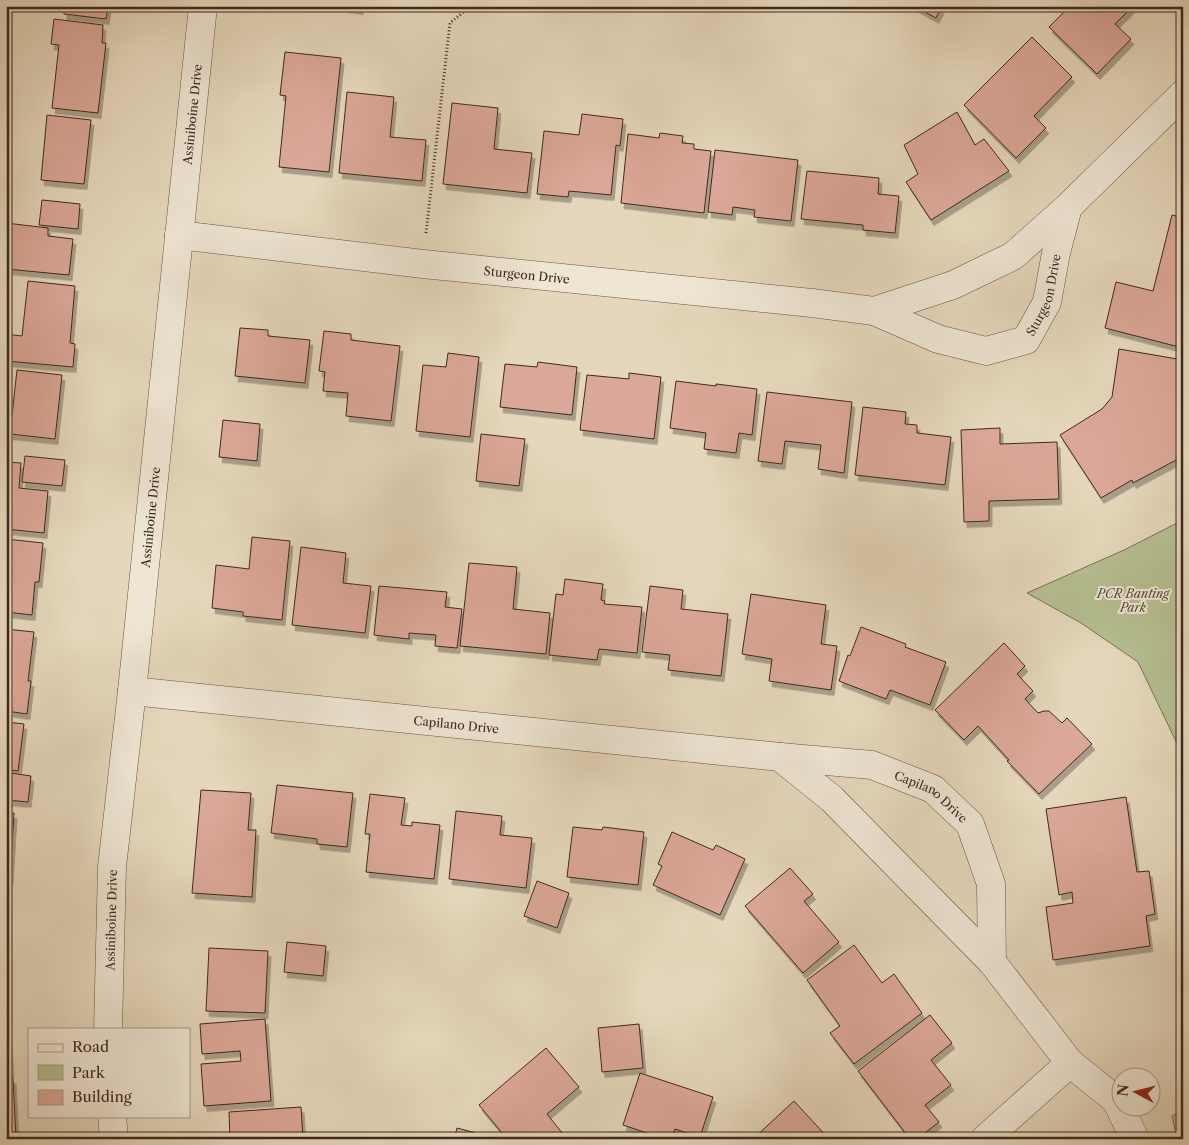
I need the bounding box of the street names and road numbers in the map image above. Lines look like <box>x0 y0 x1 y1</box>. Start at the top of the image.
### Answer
street label: Assiniboine Drive <box>179 63 204 166</box>
street label: Sturgeon Drive <box>1022 252 1063 338</box>
street label: Sturgeon Drive <box>483 263 571 286</box>
street label: Assiniboine Drive <box>137 466 163 569</box>
street label: Capilano Drive <box>413 712 500 736</box>
street label: Capilano Drive <box>892 767 971 826</box>
street label: Assiniboine Drive <box>102 869 119 972</box>

